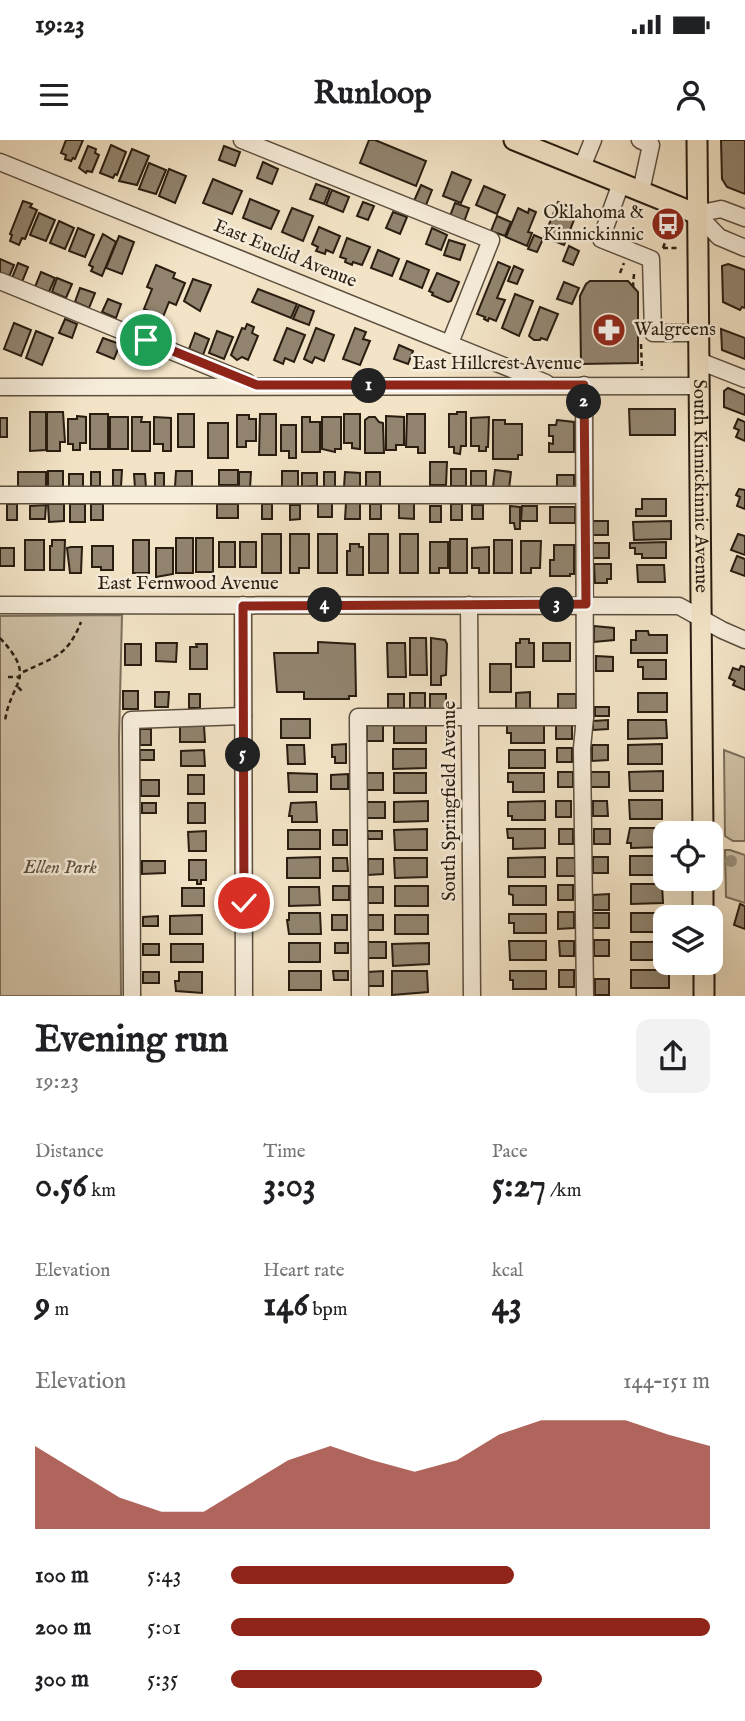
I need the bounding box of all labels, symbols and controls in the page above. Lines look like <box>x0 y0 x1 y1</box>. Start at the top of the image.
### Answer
text: 19:23 <box>35 8 85 41</box>
text: Runloop <box>313 74 432 115</box>
icon: menu <box>35 76 73 114</box>
icon: person <box>672 76 710 114</box>
place label: Oklahoma & Kinnickinnic <box>543 201 644 247</box>
bus stop icon: Oklahoma & Kinnickinnic <box>649 205 687 243</box>
street label: East Euclid Avenue <box>210 214 360 294</box>
pin <box>116 310 176 370</box>
pharmacy icon: Walgreens <box>590 311 628 349</box>
place label: Walgreens <box>634 318 716 342</box>
icon: arrive <box>127 321 165 359</box>
street label: East Hillcrest Avenue <box>412 352 582 376</box>
pin: 1 <box>352 369 386 404</box>
text: 1 <box>365 373 372 397</box>
street label: South Kinnickinnic Avenue <box>687 379 713 593</box>
pin: 2 <box>566 384 602 420</box>
text: 2 <box>579 389 588 413</box>
street label: East Fernwood Avenue <box>97 572 279 596</box>
pin: 4 <box>308 588 342 622</box>
pin: 3 <box>540 588 574 622</box>
text: 4 <box>320 592 329 616</box>
text: 3 <box>553 592 560 616</box>
street label: South Springfield Avenue <box>438 701 462 901</box>
pin: 5 <box>226 738 260 772</box>
text: 5 <box>239 742 246 766</box>
map controls <box>653 821 723 975</box>
button: locate <box>653 821 723 891</box>
park label: Ellen Park <box>22 856 97 880</box>
pin <box>214 873 274 933</box>
icon: check <box>225 884 263 922</box>
button: layers <box>653 905 723 975</box>
text: Evening run <box>35 1017 229 1065</box>
button: share <box>636 1019 710 1093</box>
text: 19:23 <box>35 1067 79 1096</box>
text: Distance <box>35 1140 104 1164</box>
text: Time <box>263 1140 306 1164</box>
text: Pace <box>492 1140 528 1164</box>
text: 0.56 <box>35 1164 87 1209</box>
text: 3:03 <box>263 1164 316 1209</box>
text: 5:27 <box>492 1164 546 1209</box>
text: km <box>87 1179 116 1203</box>
text: /km <box>546 1179 581 1203</box>
text: Elevation <box>35 1259 110 1283</box>
text: Heart rate <box>263 1259 344 1283</box>
text: kcal <box>492 1259 523 1283</box>
text: 9 <box>35 1283 50 1328</box>
text: 146 <box>263 1283 308 1328</box>
text: 43 <box>492 1283 522 1328</box>
text: m <box>50 1298 69 1322</box>
text: bpm <box>308 1298 348 1322</box>
text: Elevation <box>35 1367 126 1396</box>
text: 144–151 m <box>623 1367 710 1396</box>
text: 100 m <box>35 1561 89 1590</box>
text: 5:43 <box>147 1561 181 1590</box>
text: 200 m <box>35 1613 91 1642</box>
text: 5:01 <box>147 1613 181 1642</box>
text: 300 m <box>35 1665 89 1694</box>
text: 5:35 <box>147 1665 178 1694</box>

